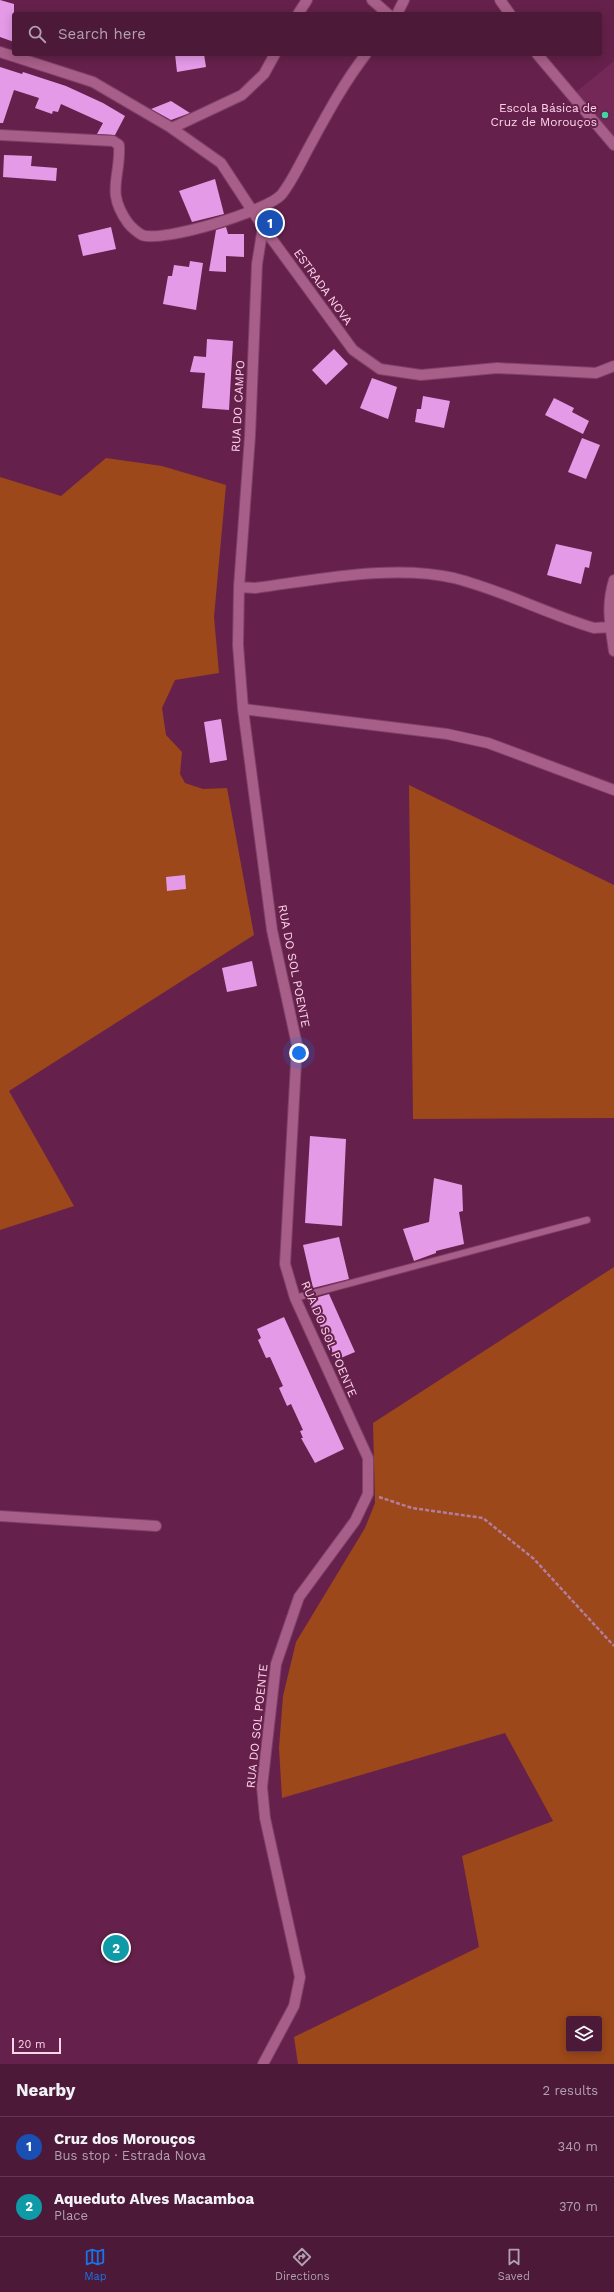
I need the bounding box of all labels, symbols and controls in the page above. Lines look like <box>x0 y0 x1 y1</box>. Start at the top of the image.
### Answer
search box <box>12 12 602 56</box>
icon: search <box>26 23 48 45</box>
text: Search here <box>58 25 146 43</box>
place label: Escola Básica de Cruz de Morouços <box>491 101 597 129</box>
marker: Escola Básica de Cruz de Morouços <box>600 110 610 120</box>
pin: 1 <box>257 208 283 238</box>
street label: ESTRADA NOVA <box>291 246 355 328</box>
street label: RUA DO CAMPO <box>229 360 247 452</box>
street label: RUA DO SOL POENTE <box>275 903 313 1029</box>
your location <box>289 1043 309 1063</box>
street label: RUA DO SOL POENTE <box>298 1279 360 1399</box>
street label: RUA DO SOL POENTE <box>244 1663 271 1789</box>
pin: 2 <box>103 1933 129 1963</box>
map controls <box>566 2016 602 2052</box>
button: layers <box>566 2016 602 2052</box>
scale bar <box>12 2036 61 2055</box>
text: 20 m <box>18 2038 46 2051</box>
text: Nearby <box>16 2080 75 2100</box>
text: 2 results <box>543 2083 598 2098</box>
text: Cruz dos Morouços <box>54 2130 195 2148</box>
text: 1 <box>26 2139 32 2154</box>
text: 340 m <box>558 2139 598 2154</box>
text: Bus stop · Estrada Nova <box>54 2148 206 2163</box>
text: Aqueduto Alves Macamboa <box>54 2190 254 2208</box>
text: 2 <box>25 2199 33 2214</box>
text: 370 m <box>559 2199 598 2214</box>
text: Place <box>54 2208 88 2223</box>
tab: Map <box>84 2246 107 2283</box>
tab: Directions <box>275 2246 329 2283</box>
tab: Saved <box>498 2246 530 2283</box>

